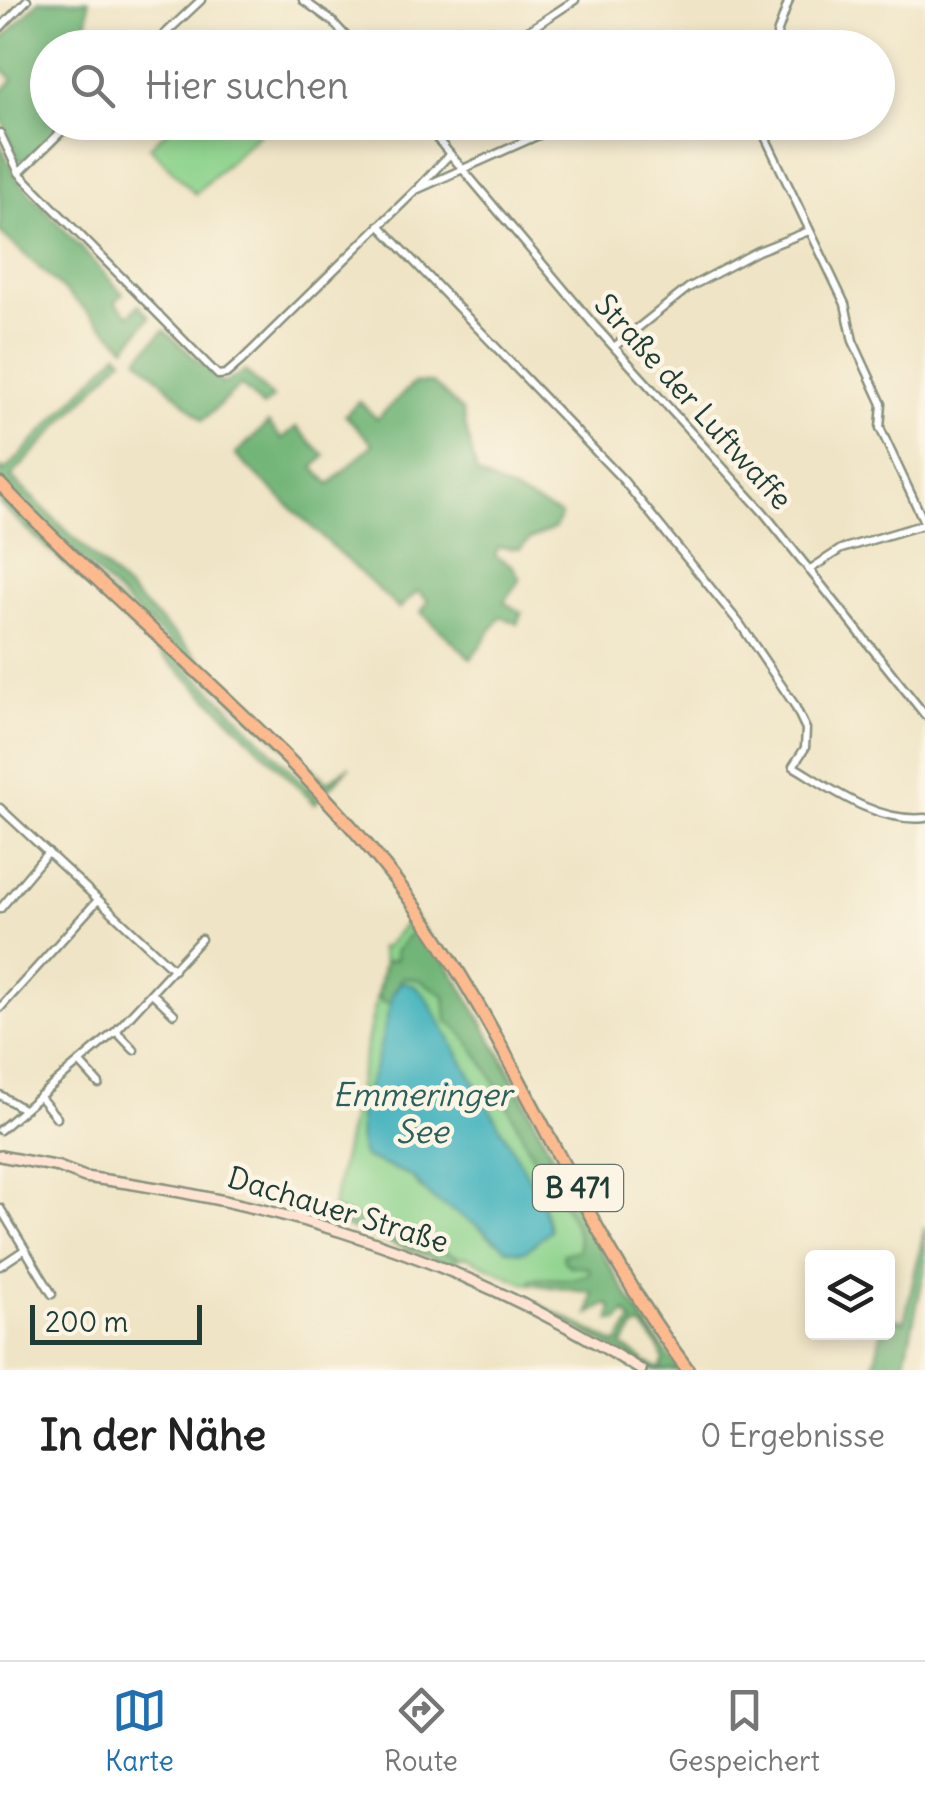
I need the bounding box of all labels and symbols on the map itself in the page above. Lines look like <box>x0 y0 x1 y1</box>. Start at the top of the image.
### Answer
street label: Straße der Luftwaffe <box>587 286 801 517</box>
water label: Emmeringer See <box>333 1074 515 1152</box>
street label: Dachauer Straße <box>223 1157 453 1261</box>
road number: B 471 <box>533 1165 623 1211</box>
scale bar <box>30 1300 202 1344</box>

